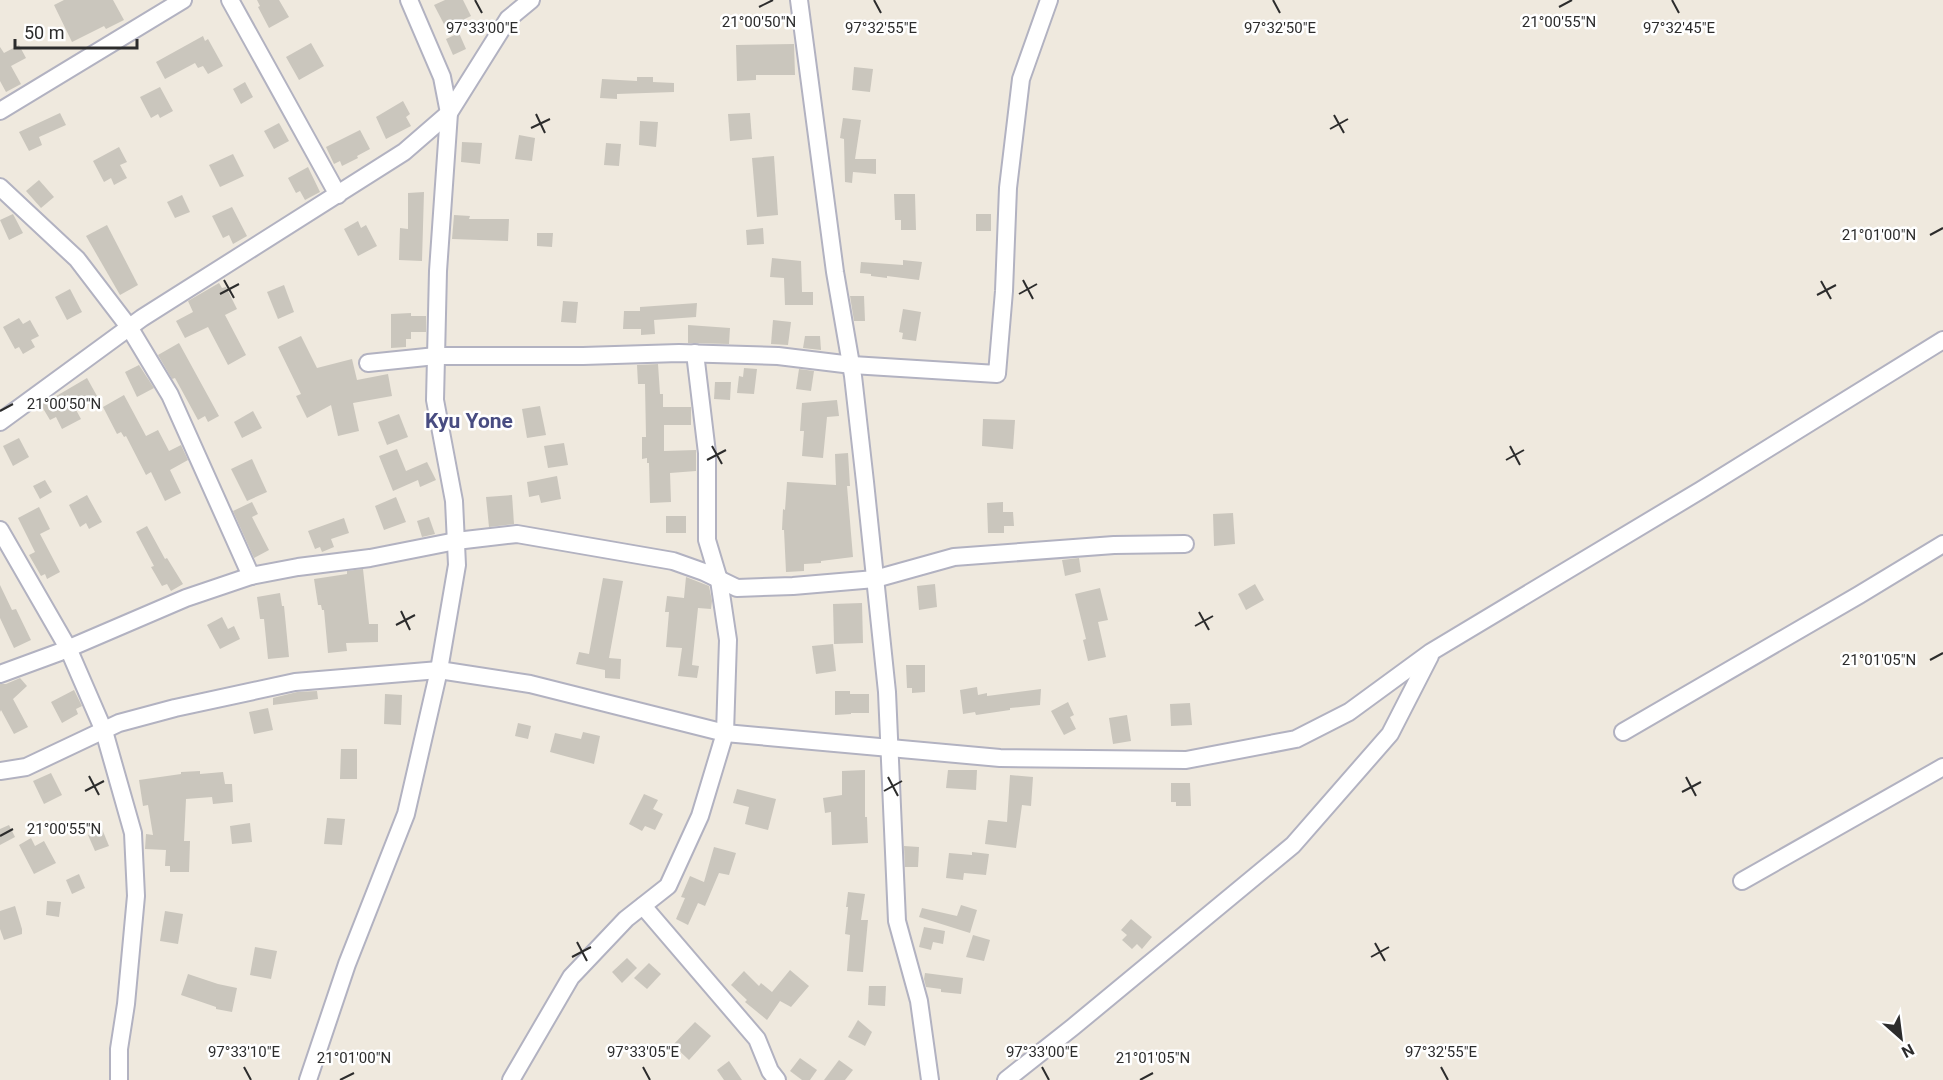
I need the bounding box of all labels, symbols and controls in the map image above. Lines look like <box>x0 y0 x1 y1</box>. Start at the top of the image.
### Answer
scale bar <box>15 12 136 50</box>
text: 21°00'50"N <box>722 13 796 31</box>
text: 21°00'55"N <box>1522 13 1596 31</box>
text: 97°33'00"E <box>446 19 519 37</box>
text: 97°32'55"E <box>845 19 918 37</box>
text: 97°32'50"E <box>1244 19 1317 37</box>
text: 97°32'45"E <box>1643 19 1716 37</box>
text: 50 m <box>24 22 64 43</box>
text: 21°01'00"N <box>1842 226 1916 244</box>
text: 21°00'50"N <box>27 395 101 413</box>
district label: Kyu Yone <box>425 409 513 433</box>
text: 21°01'05"N <box>1842 651 1916 669</box>
text: 21°00'55"N <box>27 820 101 838</box>
north arrow <box>1871 1008 1931 1068</box>
text: N <box>1898 1040 1917 1062</box>
text: 97°33'10"E <box>208 1043 281 1061</box>
text: 97°33'05"E <box>607 1043 680 1061</box>
text: 97°33'00"E <box>1006 1043 1079 1061</box>
text: 97°32'55"E <box>1405 1043 1478 1061</box>
text: 21°01'00"N <box>317 1049 391 1067</box>
text: 21°01'05"N <box>1116 1049 1190 1067</box>

